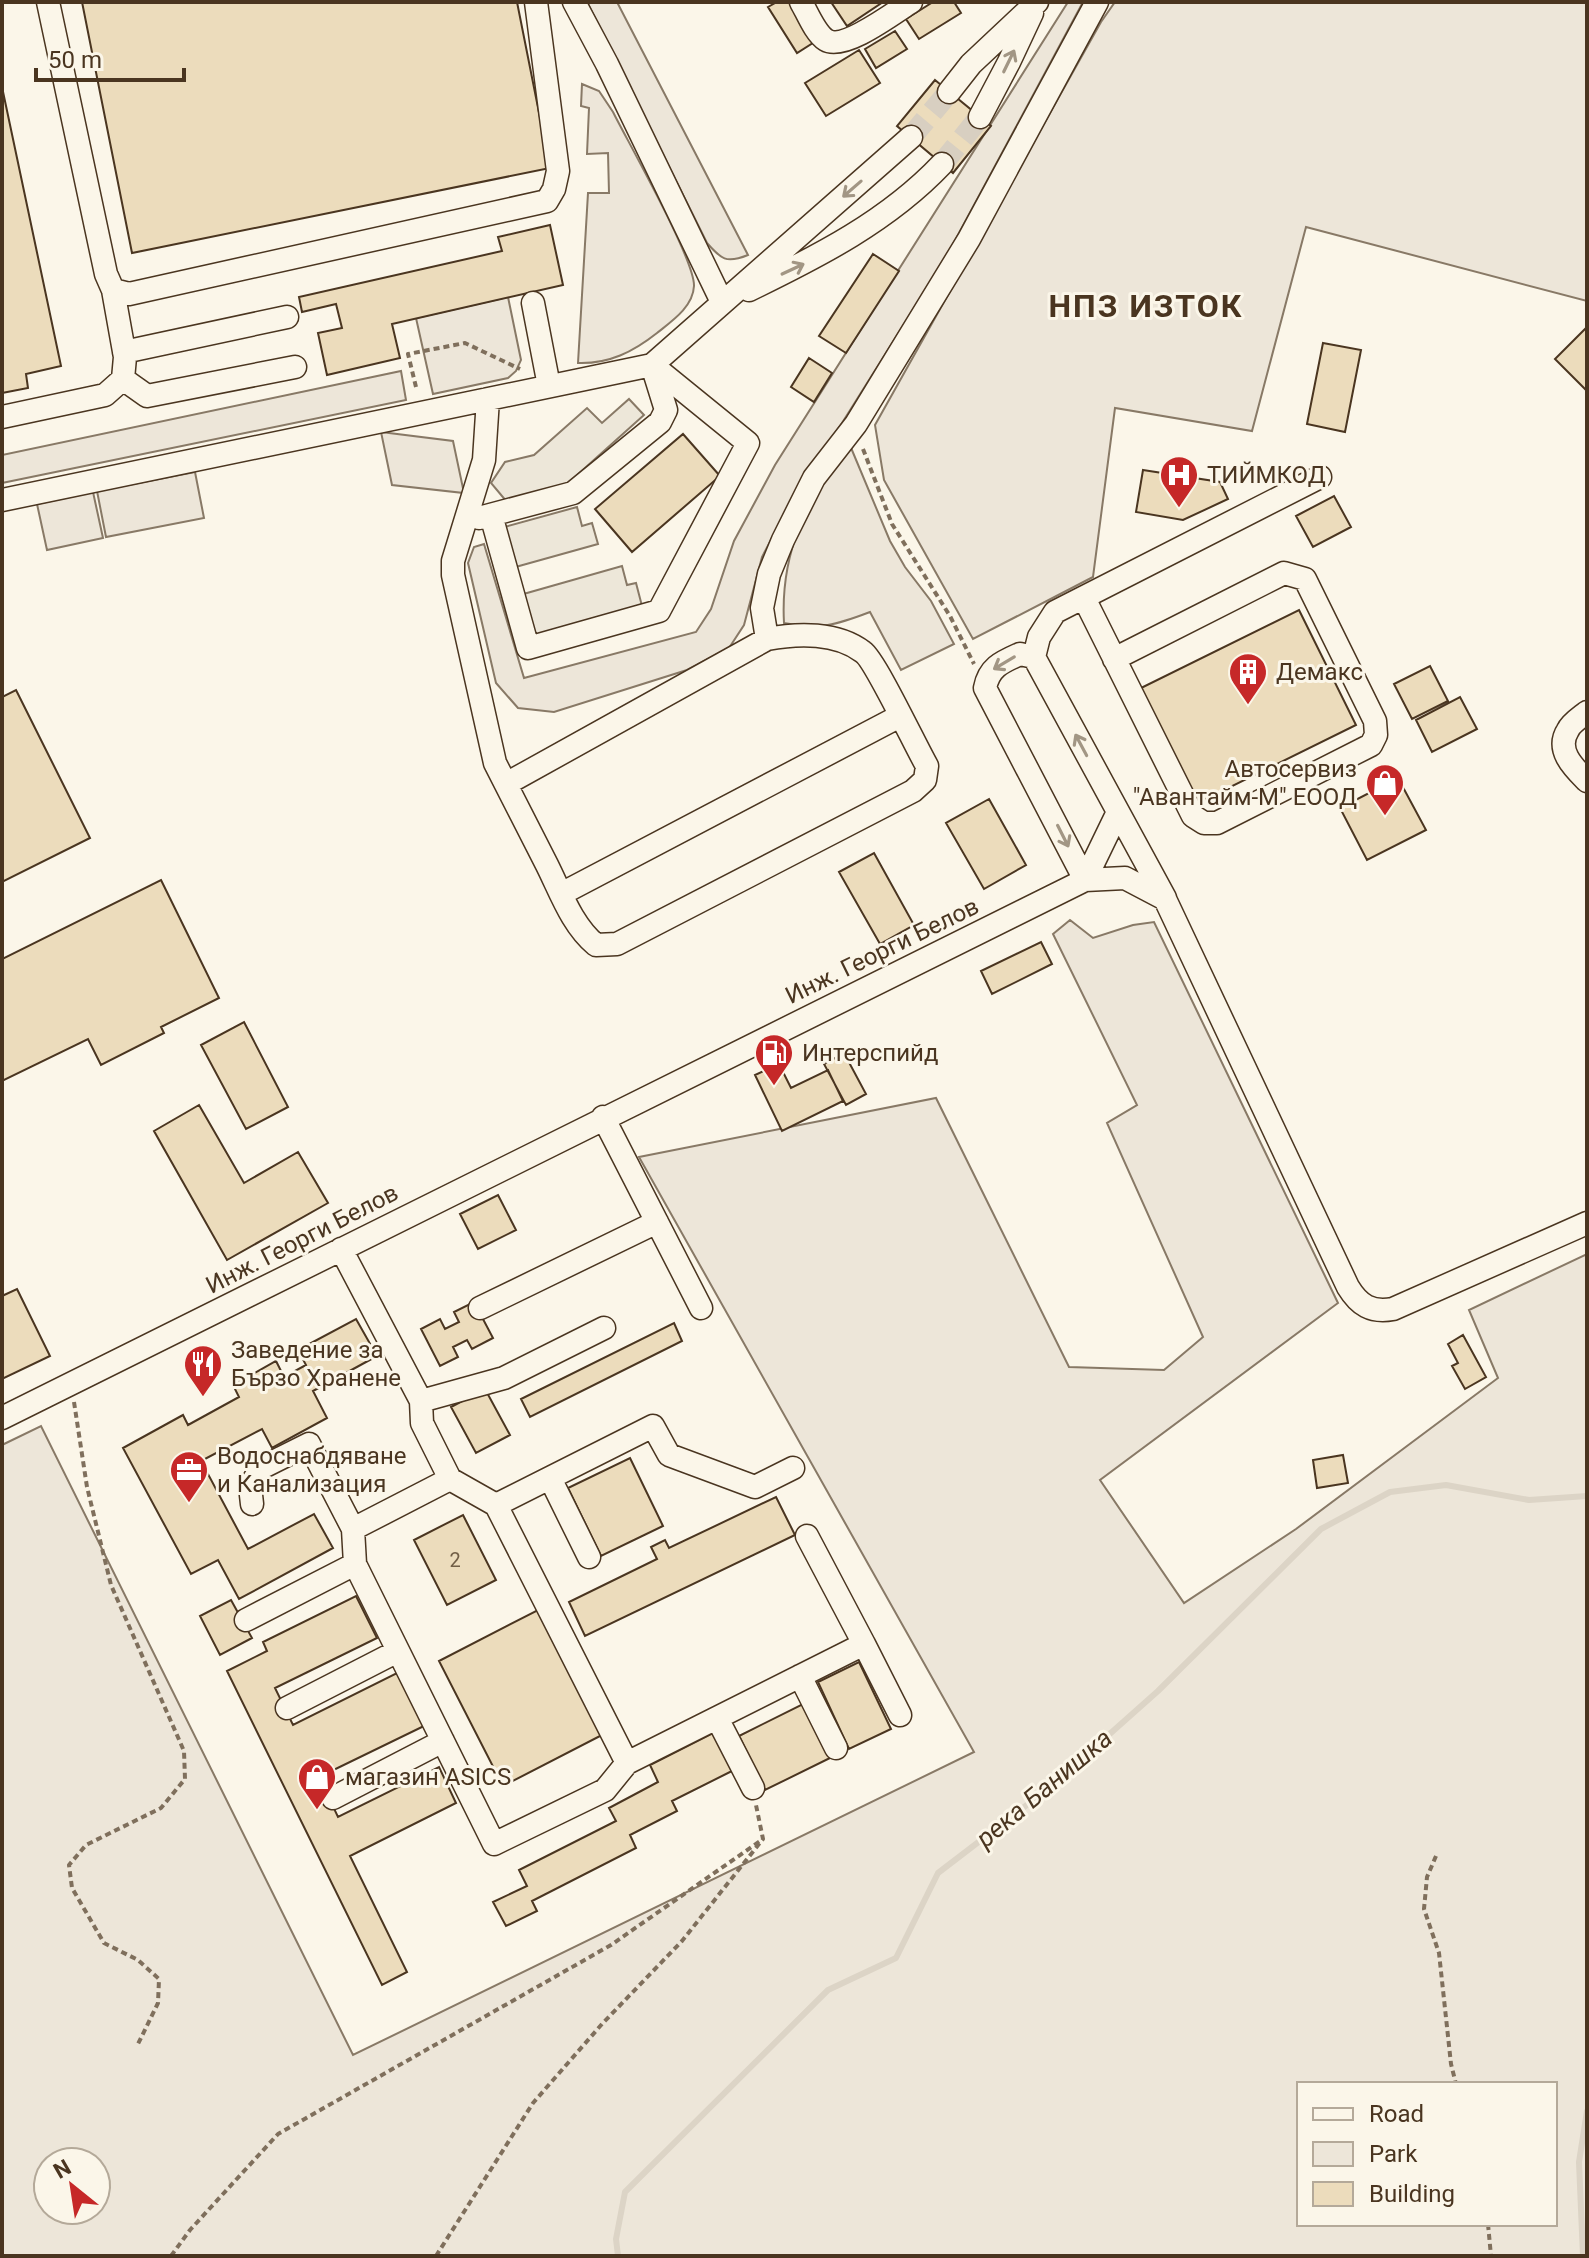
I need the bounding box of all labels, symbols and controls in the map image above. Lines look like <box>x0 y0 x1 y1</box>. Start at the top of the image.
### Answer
scale bar <box>36 32 184 82</box>
text: 50 m <box>48 46 102 74</box>
one-way arrow <box>1002 50 1017 74</box>
one-way arrow <box>842 180 862 198</box>
one-way arrow <box>780 261 804 276</box>
district label: НПЗ ИЗТОК <box>1049 287 1243 325</box>
hospital icon: ТИЙМКОД <box>1158 454 1200 509</box>
place label: ТИЙМКОД <box>1207 461 1326 489</box>
building icon: Демакс <box>1227 651 1269 706</box>
one-way arrow <box>993 655 1016 671</box>
place label: Демакс <box>1276 658 1363 686</box>
one-way arrow <box>1072 734 1088 758</box>
place label: Автосервиз "Авантайм-М" ЕООД <box>1133 755 1357 811</box>
shop icon: Автосервиз "Авантайм-М" ЕООД <box>1364 762 1406 817</box>
one-way arrow <box>1055 824 1071 848</box>
street label: Инж. Георги Белов <box>781 892 983 1010</box>
fuel station icon: Интерспийд <box>753 1032 795 1087</box>
place label: Интерспийд <box>802 1039 938 1067</box>
street label: Инж. Георги Белов <box>201 1178 403 1300</box>
place label: Заведение за Бързо Хранене <box>231 1336 401 1392</box>
restaurant icon: Заведение за Бързо Хранене <box>182 1343 224 1398</box>
place label: Водоснабдяване и Канализация <box>217 1442 407 1498</box>
office icon: Водоснабдяване и Канализация <box>168 1449 210 1504</box>
house number: 2 <box>449 1548 461 1572</box>
water label: река Банишка <box>969 1723 1118 1854</box>
shop icon: магазин ASICS <box>296 1756 338 1811</box>
place label: магазин ASICS <box>345 1763 511 1791</box>
legend <box>1297 2082 1557 2226</box>
text: Road <box>1369 2100 1424 2128</box>
text: Park <box>1369 2140 1418 2168</box>
north arrow <box>32 2146 112 2226</box>
text: N <box>49 2154 75 2184</box>
text: Building <box>1369 2180 1455 2208</box>

